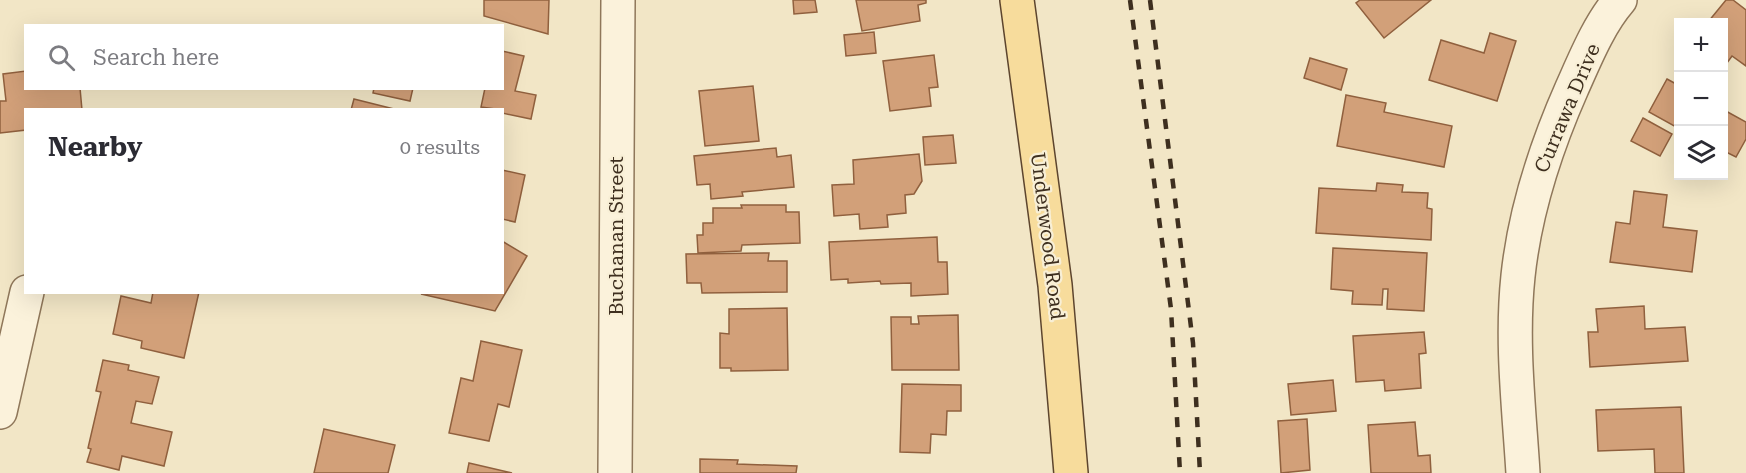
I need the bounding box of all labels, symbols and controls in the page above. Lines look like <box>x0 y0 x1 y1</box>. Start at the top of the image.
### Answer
map controls <box>1674 18 1728 180</box>
button: + <box>1674 18 1728 72</box>
search box <box>24 24 504 90</box>
street label: Currawa Drive <box>1529 40 1605 176</box>
icon: search <box>45 41 78 74</box>
text: Search here <box>93 45 219 70</box>
button: − <box>1674 72 1728 126</box>
button: layers <box>1674 126 1728 180</box>
text: Nearby <box>48 132 142 162</box>
text: 0 results <box>400 135 480 159</box>
street label: Underwood Road <box>1026 151 1070 321</box>
street label: Buchanan Street <box>604 156 628 316</box>

